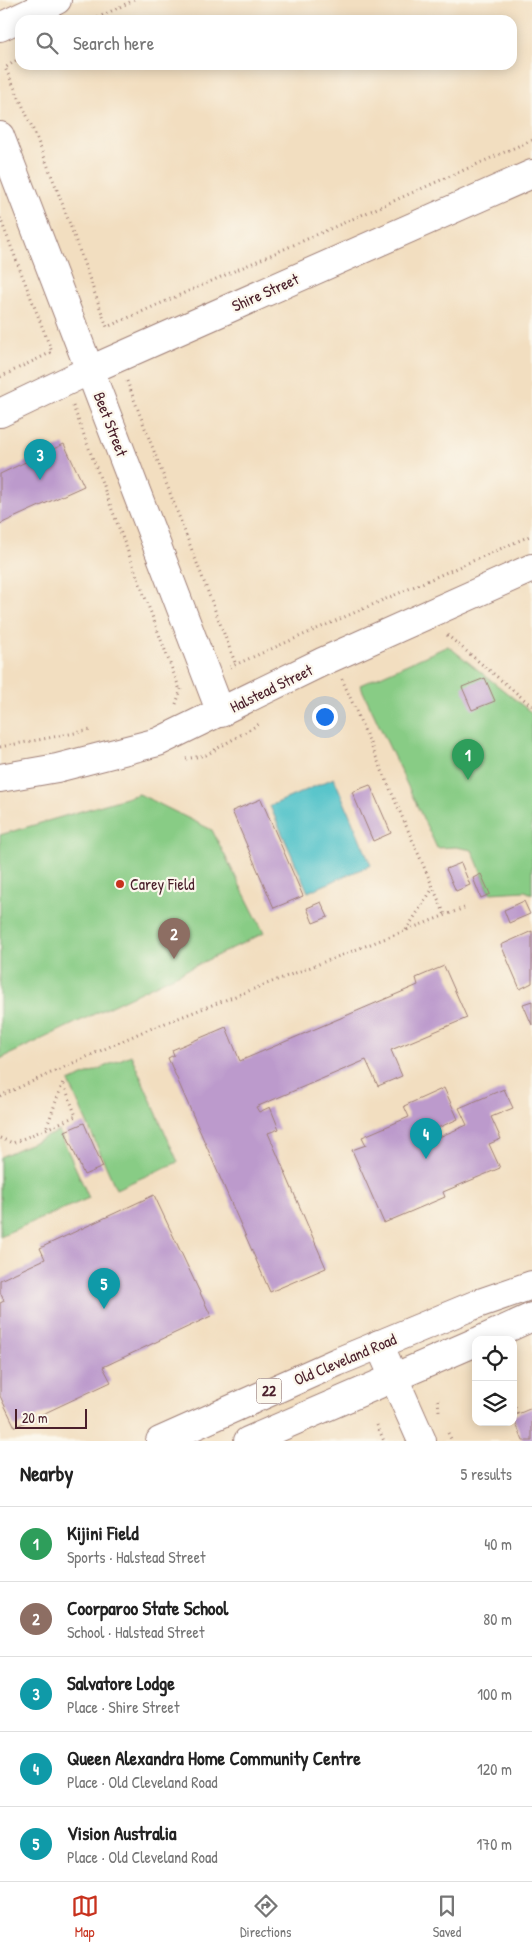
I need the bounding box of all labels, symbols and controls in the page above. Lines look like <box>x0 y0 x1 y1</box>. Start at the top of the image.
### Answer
search box <box>15 15 517 70</box>
icon: search <box>33 29 61 57</box>
text: Search here <box>73 30 154 56</box>
street label: Shire Street <box>228 267 302 317</box>
street label: Beet Street <box>89 389 134 460</box>
pin: 3 <box>24 439 56 480</box>
street label: Halstead Street <box>226 658 316 718</box>
your location <box>312 704 338 730</box>
pin: 1 <box>452 739 484 780</box>
place label: Carey Field <box>130 873 194 895</box>
marker: Carey Field <box>114 878 126 890</box>
pin: 2 <box>158 918 190 959</box>
pin: 4 <box>410 1118 442 1159</box>
pin: 5 <box>88 1268 120 1309</box>
street label: Old Cleveland Road <box>290 1328 400 1390</box>
map controls <box>472 1336 517 1426</box>
button: locate <box>472 1336 517 1381</box>
road number: 22 <box>256 1378 282 1404</box>
button: layers <box>472 1381 517 1426</box>
scale bar <box>15 1406 88 1429</box>
text: 20 m <box>22 1408 48 1427</box>
text: Nearby <box>20 1459 73 1488</box>
text: 5 results <box>461 1463 512 1485</box>
text: Kijini Field <box>67 1520 139 1546</box>
text: 1 <box>33 1533 39 1555</box>
text: 40 m <box>484 1533 512 1555</box>
text: Sports · Halstead Street <box>67 1546 206 1568</box>
text: Coorparoo State School <box>67 1595 228 1621</box>
text: 2 <box>32 1608 40 1630</box>
text: 80 m <box>483 1608 512 1630</box>
text: School · Halstead Street <box>67 1621 204 1643</box>
text: Salvatore Lodge <box>67 1670 175 1696</box>
text: 3 <box>32 1683 40 1705</box>
text: 100 m <box>477 1683 512 1705</box>
text: Place · Shire Street <box>67 1696 179 1718</box>
text: Queen Alexandra Home Community Centre <box>67 1745 361 1771</box>
text: 4 <box>33 1758 39 1780</box>
text: 120 m <box>477 1758 512 1780</box>
text: Place · Old Cleveland Road <box>67 1771 218 1793</box>
text: Vision Australia <box>67 1820 176 1846</box>
text: 5 <box>33 1833 39 1855</box>
text: 170 m <box>477 1833 512 1855</box>
text: Place · Old Cleveland Road <box>67 1846 218 1868</box>
tab: Map <box>71 1892 99 1941</box>
tab: Directions <box>240 1892 291 1941</box>
tab: Saved <box>433 1892 461 1941</box>

